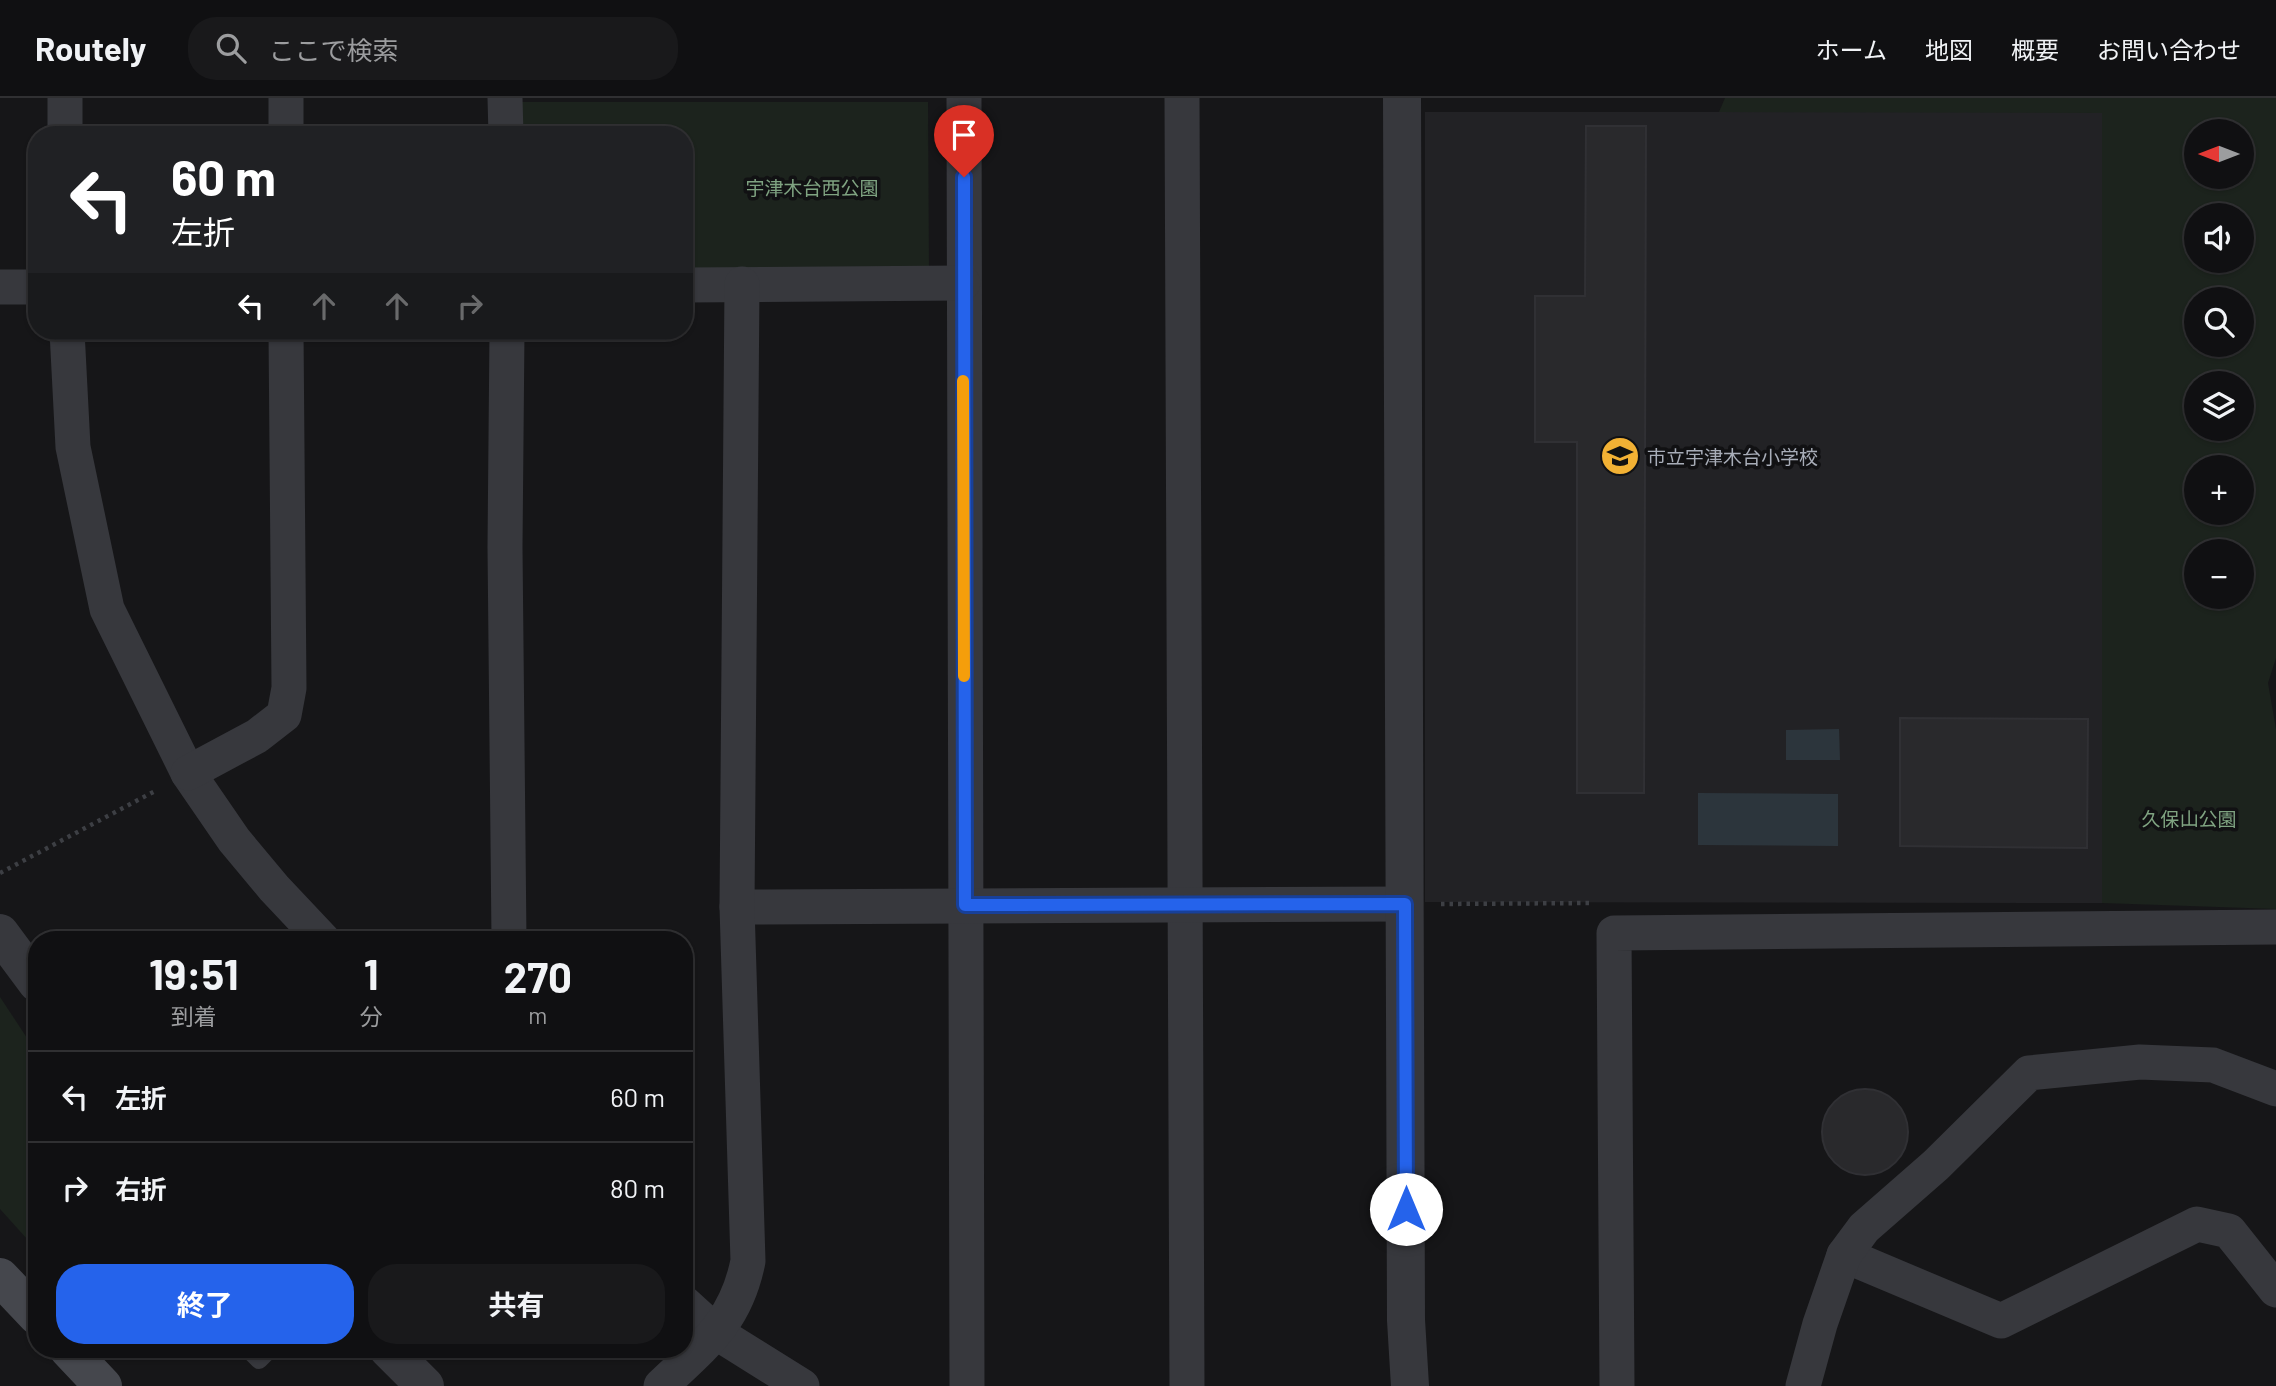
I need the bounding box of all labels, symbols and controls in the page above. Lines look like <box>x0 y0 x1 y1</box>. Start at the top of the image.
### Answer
search box <box>188 17 678 80</box>
text: Routely <box>35 28 146 68</box>
icon: search <box>212 29 250 67</box>
text: ここで検索 <box>268 34 398 65</box>
text: ホーム <box>1816 35 1887 64</box>
text: 地図 <box>1925 35 1973 64</box>
text: 概要 <box>2011 35 2059 64</box>
text: お問い合わせ <box>2097 35 2241 64</box>
pin <box>934 105 994 177</box>
icon: arrive <box>945 116 983 154</box>
north arrow <box>2184 119 2254 189</box>
map controls <box>2184 119 2254 609</box>
text: 60 m <box>171 147 276 206</box>
icon: left <box>56 154 147 245</box>
park label: 宇津木台西公園 <box>745 176 879 199</box>
button: sound <box>2184 203 2254 273</box>
text: 左折 <box>171 212 235 250</box>
icon: left <box>232 287 270 325</box>
icon: ahead <box>305 287 343 325</box>
icon: ahead <box>378 287 416 325</box>
icon: right <box>451 287 489 325</box>
button: search <box>2184 287 2254 357</box>
button: layers <box>2184 371 2254 441</box>
school or university icon: 市立宇津木台小学校 <box>1599 435 1641 477</box>
place label: 市立宇津木台小学校 <box>1647 445 1818 468</box>
button: + <box>2184 455 2254 525</box>
button: − <box>2184 539 2254 609</box>
park label: 久保山公園 <box>2141 807 2237 830</box>
text: 19:51 <box>149 948 239 998</box>
text: 1 <box>364 948 379 998</box>
text: 270 <box>504 951 572 1001</box>
text: m <box>528 1001 547 1029</box>
text: 到着 <box>171 1002 217 1030</box>
text: 分 <box>360 1002 383 1030</box>
icon: left <box>56 1078 94 1116</box>
text: 60 m <box>610 1081 665 1112</box>
text: 左折 <box>115 1082 167 1113</box>
icon: right <box>56 1169 94 1207</box>
text: 80 m <box>610 1172 665 1203</box>
position arrow <box>1369 1172 1443 1246</box>
text: 右折 <box>115 1173 167 1204</box>
button: 終了 <box>56 1264 354 1344</box>
button: 共有 <box>368 1264 665 1344</box>

